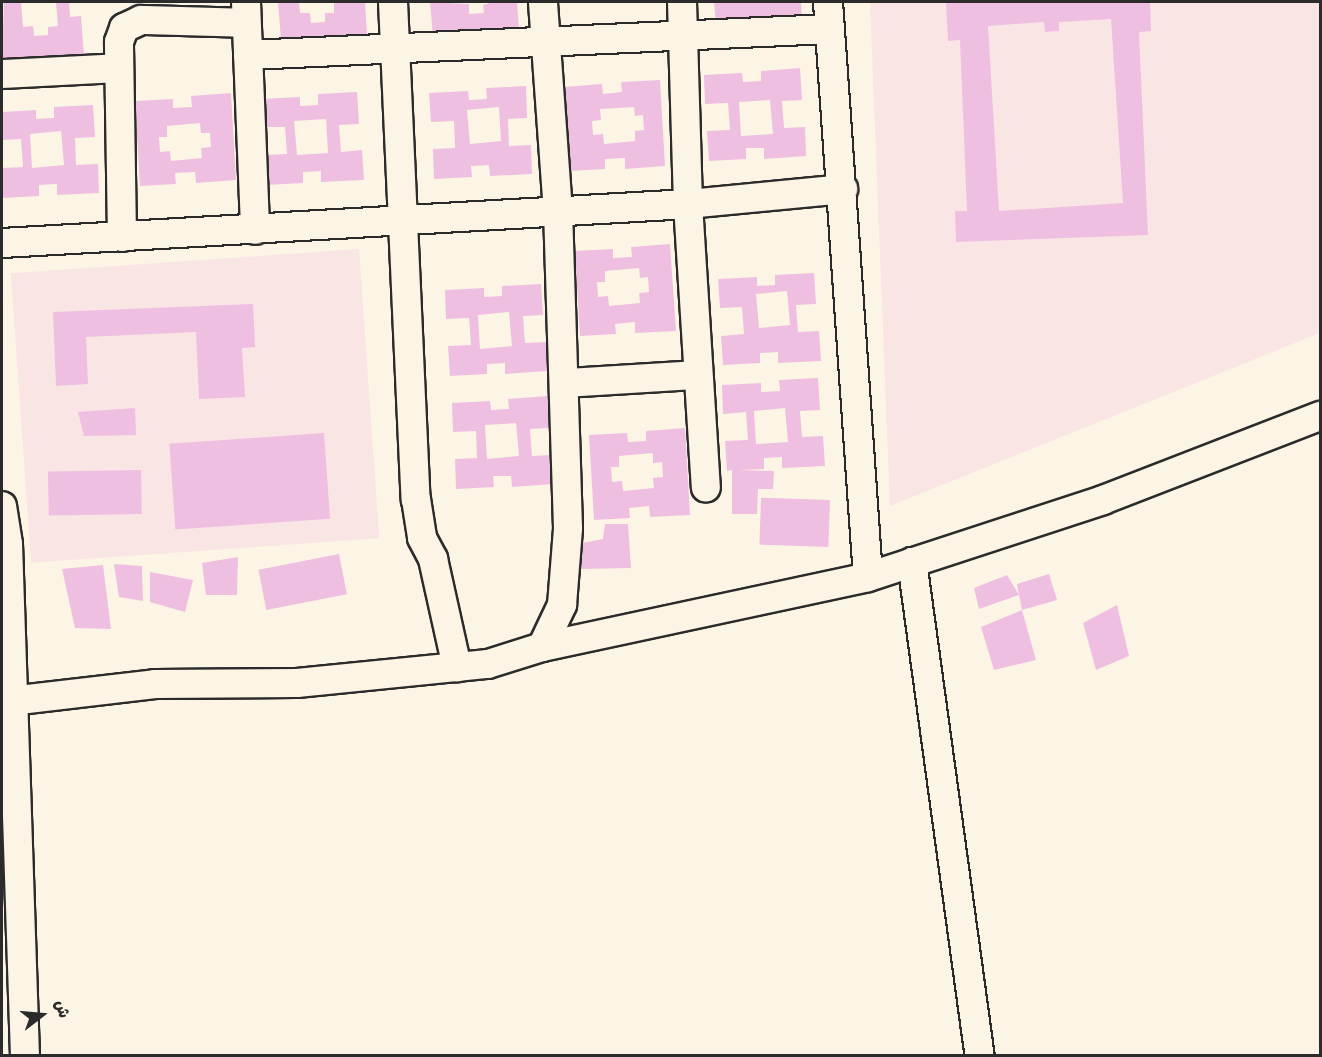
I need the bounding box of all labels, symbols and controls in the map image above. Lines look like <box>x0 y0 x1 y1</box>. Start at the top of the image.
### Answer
north arrow <box>12 985 72 1045</box>
text: ش <box>48 999 71 1021</box>

